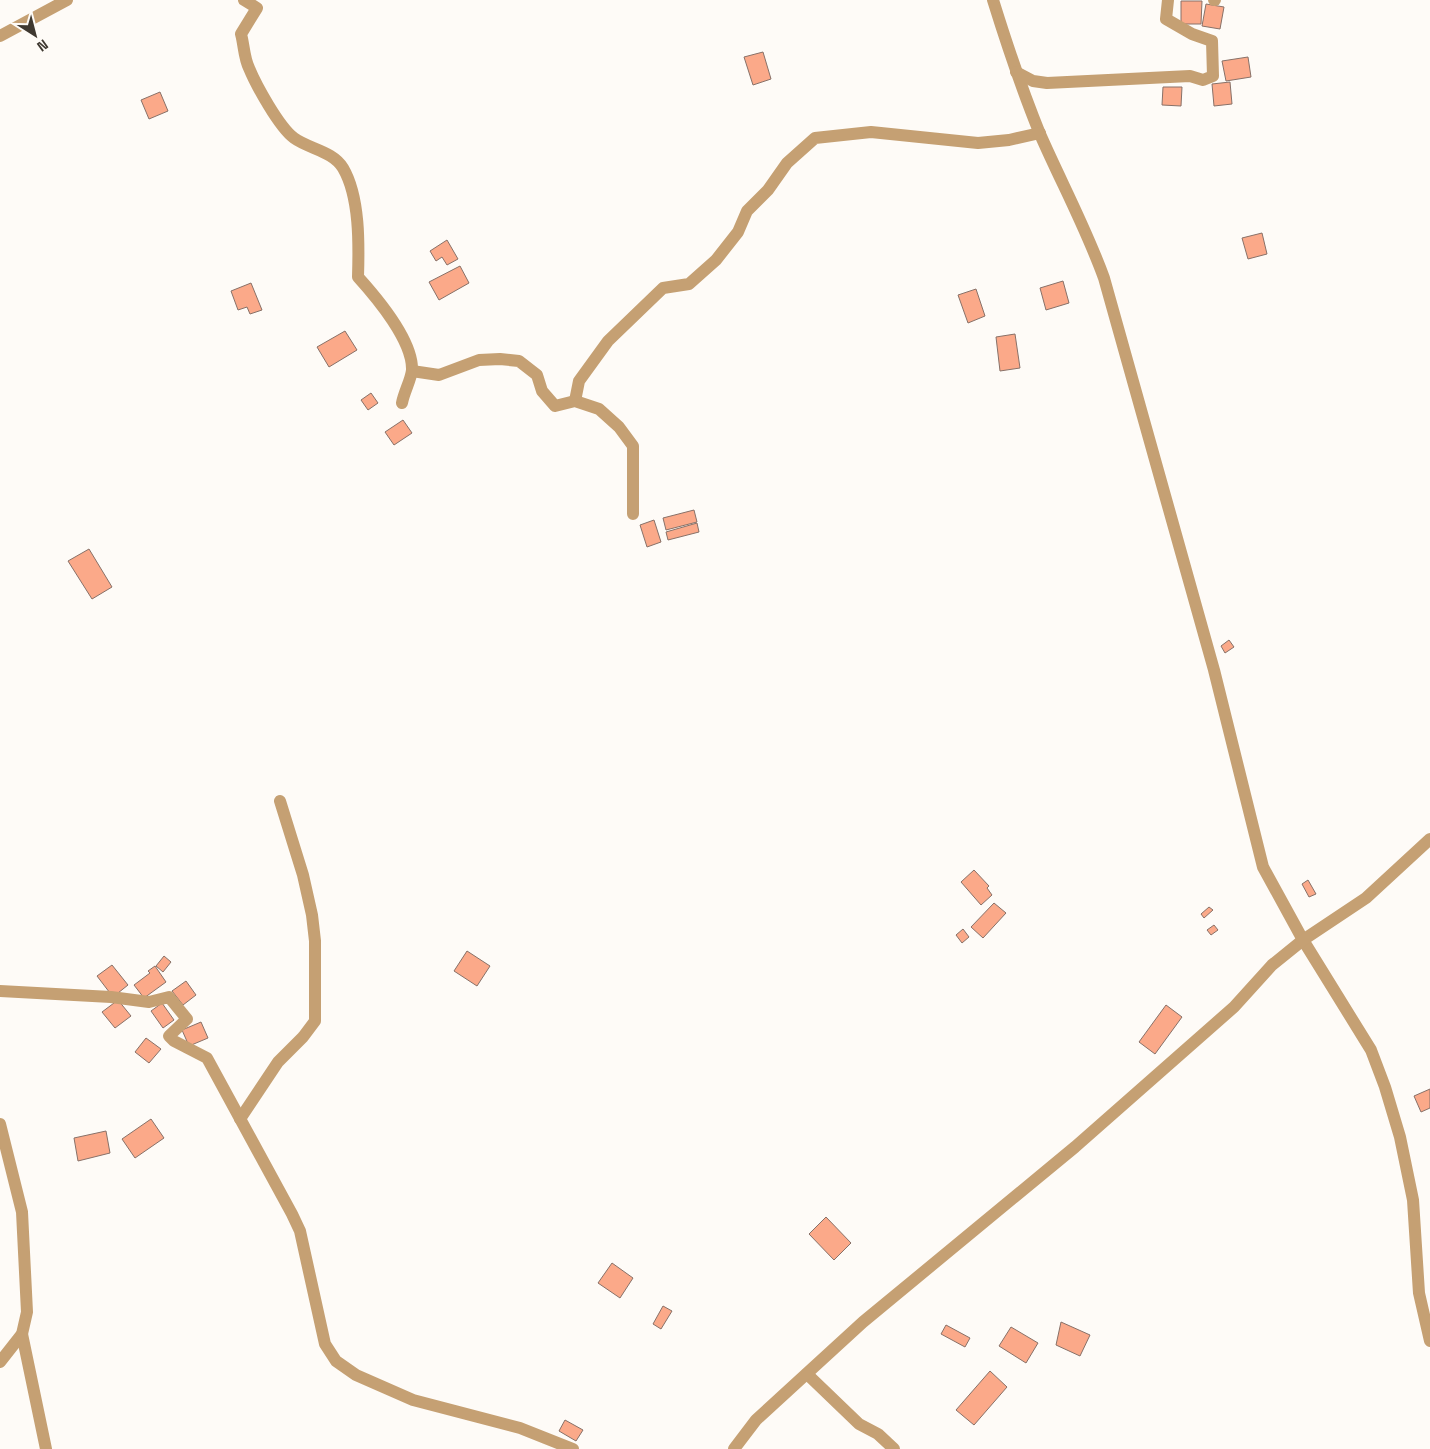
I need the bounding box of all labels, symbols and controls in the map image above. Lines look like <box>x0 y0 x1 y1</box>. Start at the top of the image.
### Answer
north arrow <box>10 10 60 60</box>
text: N <box>34 35 52 56</box>

